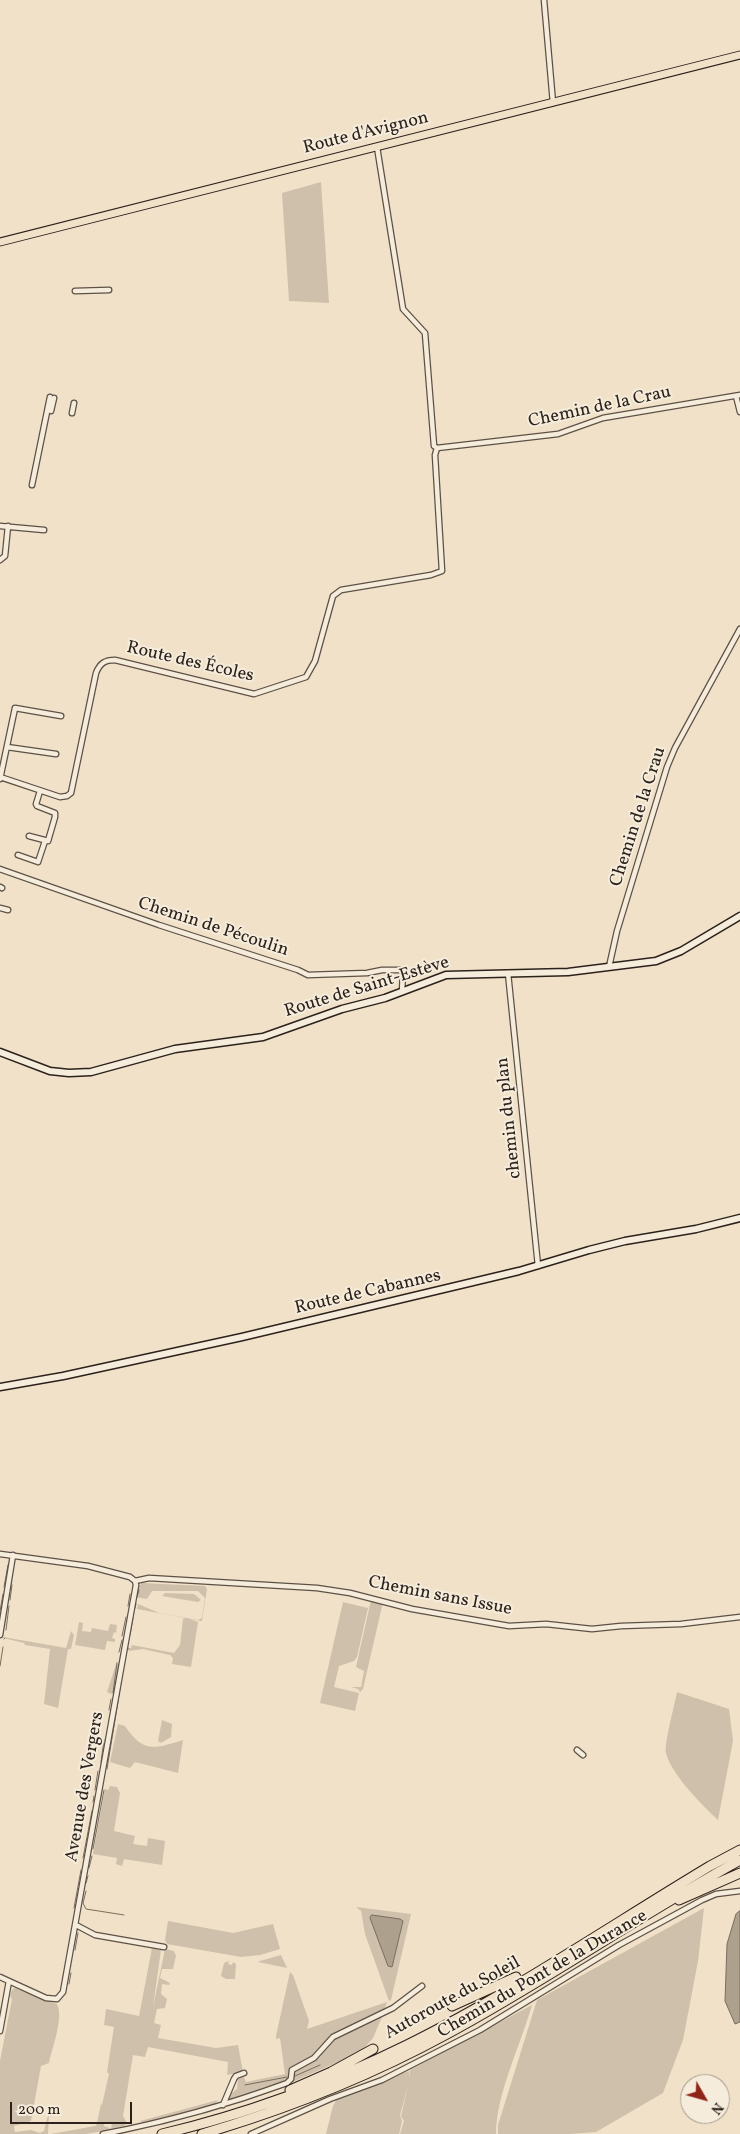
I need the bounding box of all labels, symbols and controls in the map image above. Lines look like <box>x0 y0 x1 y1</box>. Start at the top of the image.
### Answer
street label: Route d'Avignon <box>301 108 431 160</box>
street label: Chemin de la Crau <box>527 382 673 434</box>
street label: Route des Écoles <box>124 638 256 688</box>
street label: Chemin de la Crau <box>606 745 672 889</box>
street label: Chemin de Pécoulin <box>135 893 291 963</box>
street label: Route de Saint-Estève <box>282 953 452 1023</box>
street label: chemin du plan <box>493 1056 527 1180</box>
street label: Route de Cabannes <box>293 1266 443 1320</box>
street label: Chemin sans Issue <box>366 1572 514 1622</box>
street label: Avenue des Vergers <box>62 1710 110 1864</box>
street label: Chemin du Pont de la Durance <box>434 1906 652 2044</box>
street label: Autoroute du Soleil <box>381 1953 525 2045</box>
north arrow <box>680 2074 730 2124</box>
scale bar <box>12 2092 135 2124</box>
text: N <box>706 2098 727 2118</box>
text: 200 m <box>18 2100 61 2121</box>

